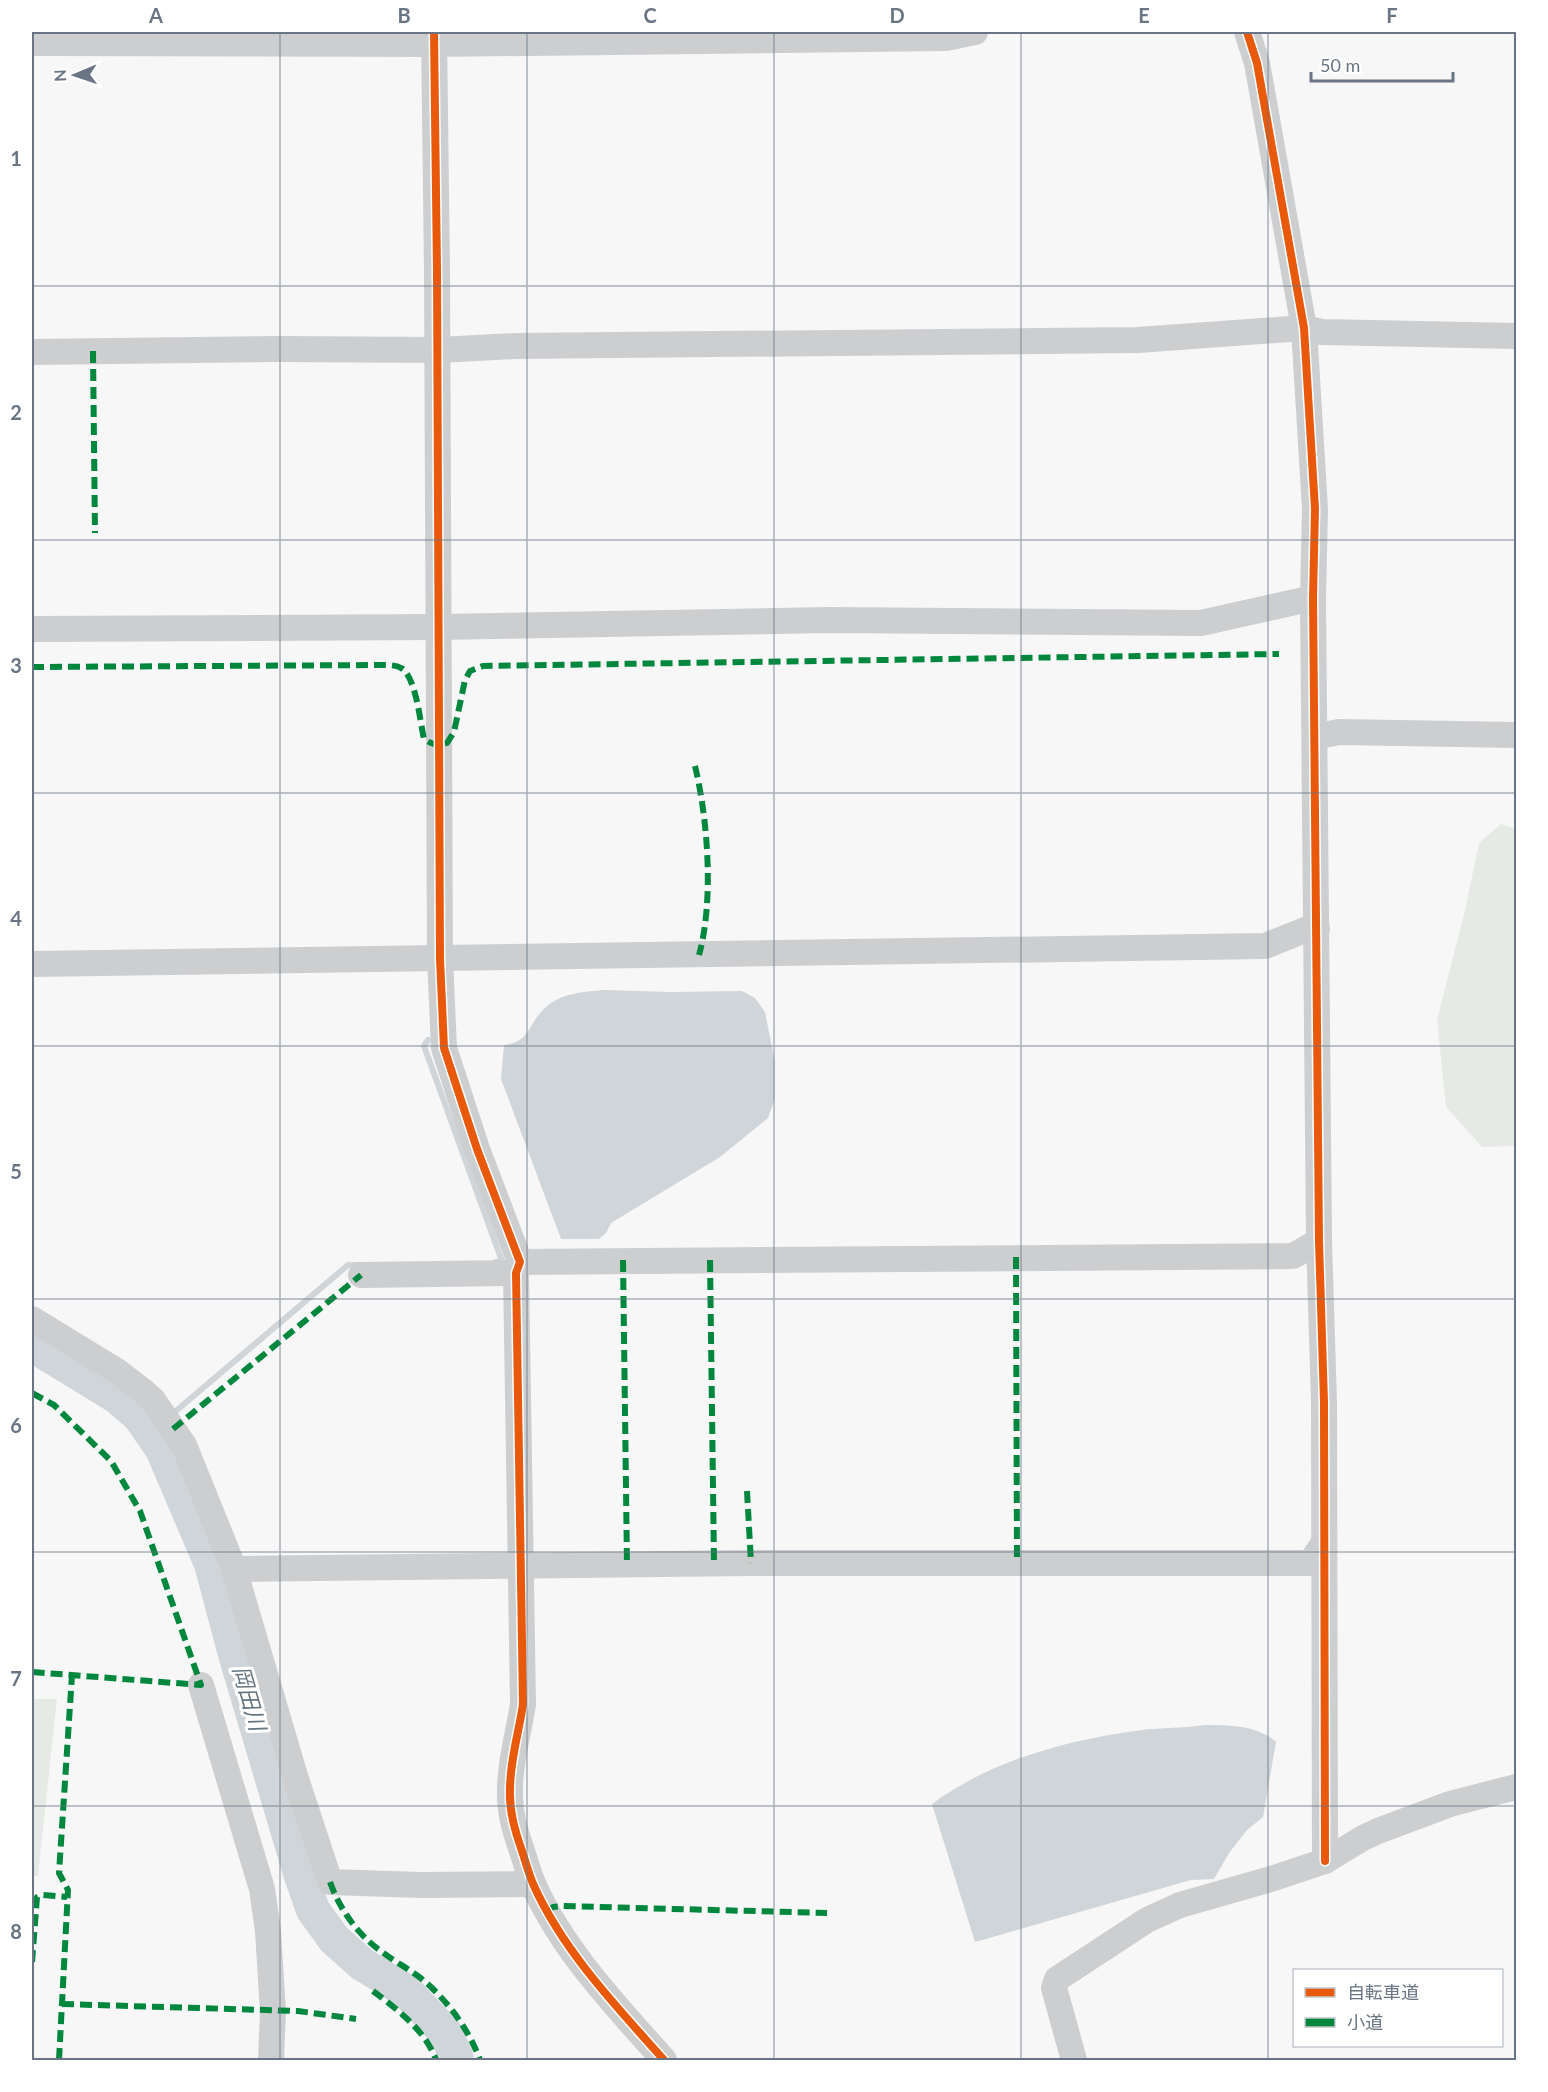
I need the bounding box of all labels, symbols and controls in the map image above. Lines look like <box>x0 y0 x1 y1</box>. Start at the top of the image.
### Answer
text: A <box>148 3 163 27</box>
text: B <box>397 3 411 27</box>
text: C <box>643 3 657 27</box>
text: D <box>889 3 905 27</box>
text: E <box>1138 3 1150 27</box>
text: F <box>1386 3 1398 27</box>
north arrow <box>45 45 105 105</box>
scale bar <box>1311 45 1454 83</box>
text: 50 m <box>1320 54 1360 76</box>
text: N <box>50 69 69 82</box>
text: 1 <box>10 146 22 170</box>
text: 2 <box>10 400 22 424</box>
text: 3 <box>10 653 22 677</box>
text: 4 <box>10 906 22 930</box>
text: 5 <box>10 1159 22 1183</box>
text: 6 <box>10 1413 22 1437</box>
water label: 岡田川 <box>228 1663 273 1735</box>
text: 7 <box>10 1666 22 1690</box>
text: 8 <box>10 1919 22 1943</box>
legend <box>1293 1969 1503 2047</box>
text: 自転車道 <box>1347 1981 1419 2003</box>
text: 小道 <box>1347 2011 1383 2033</box>

